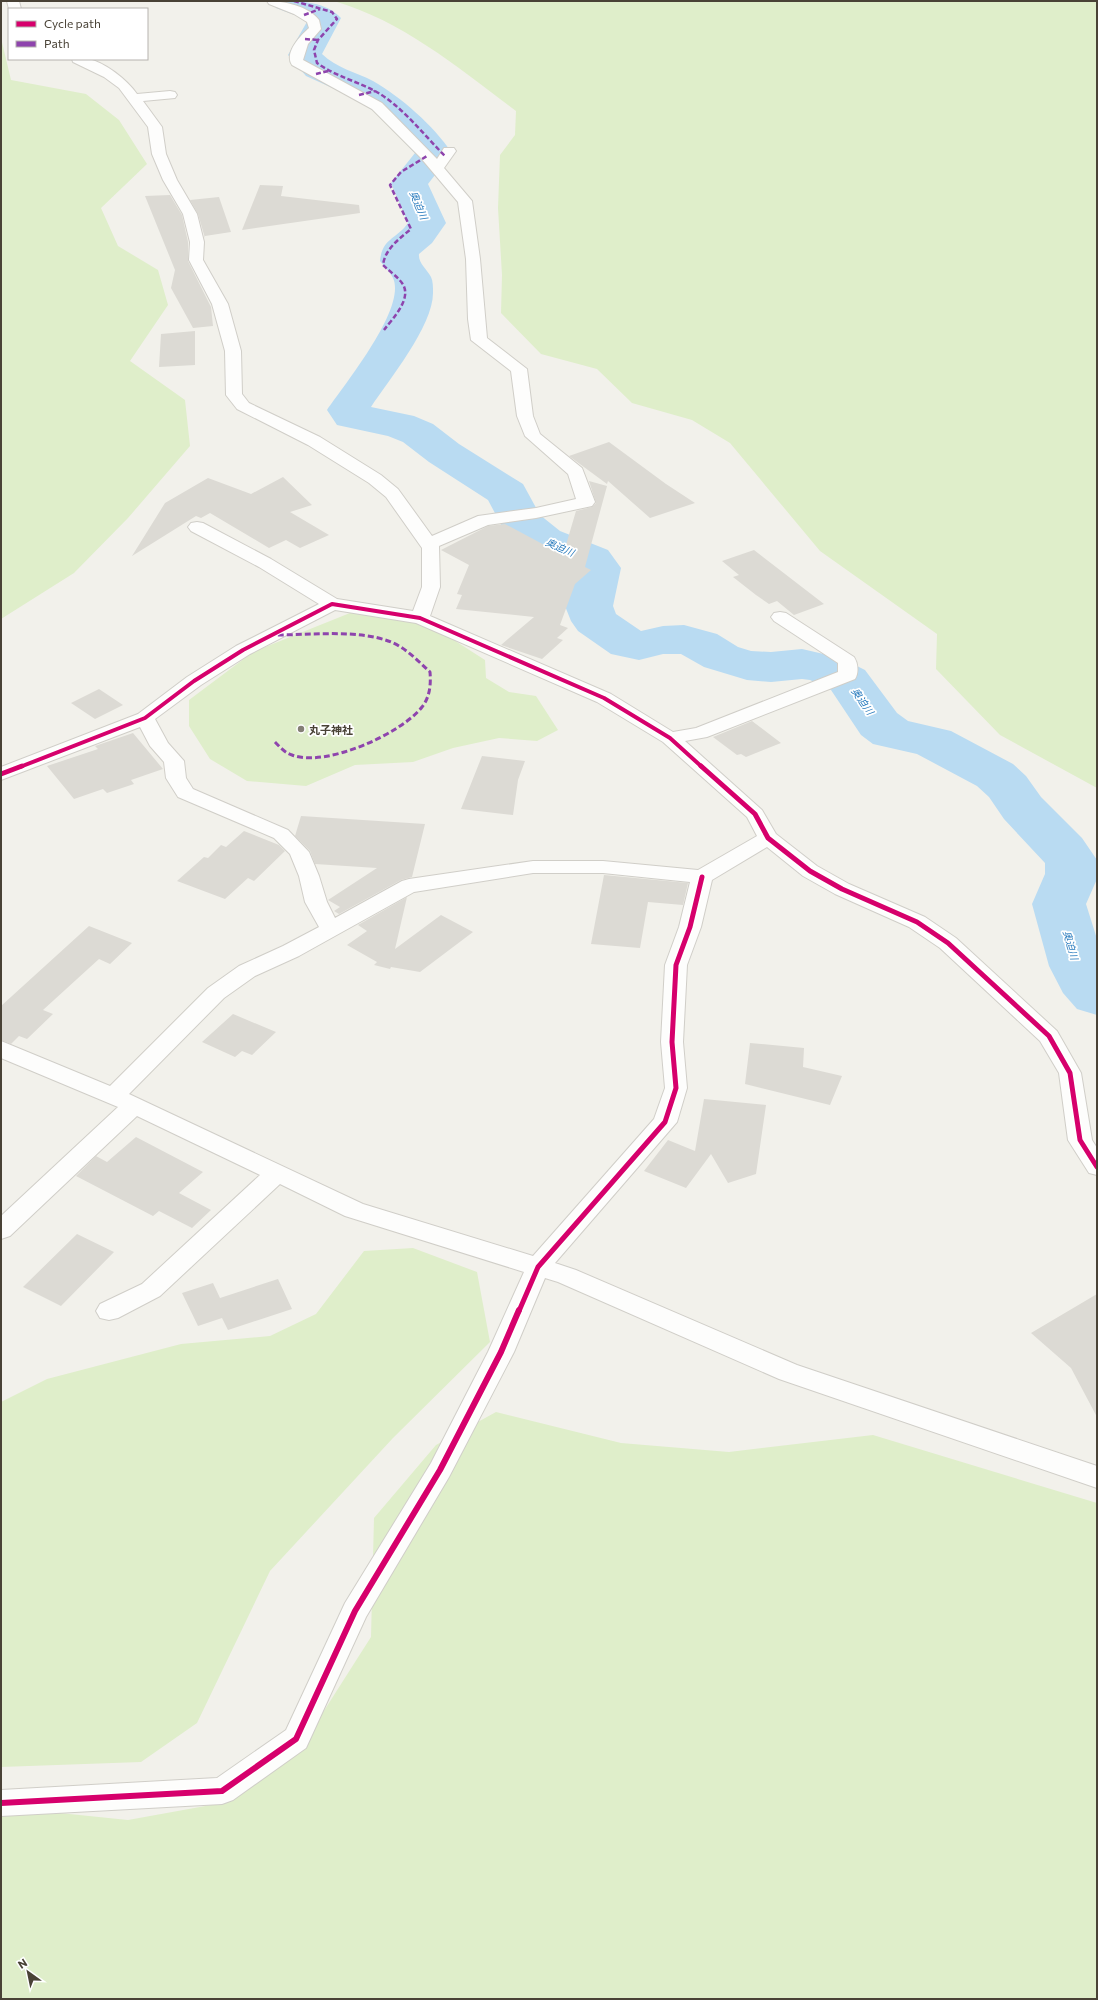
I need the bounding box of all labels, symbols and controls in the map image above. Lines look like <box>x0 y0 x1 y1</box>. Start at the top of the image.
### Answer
legend <box>8 8 148 60</box>
text: Cycle path <box>44 16 101 30</box>
text: Path <box>44 36 70 50</box>
water label: 奥迫川 <box>408 189 431 222</box>
water label: 奥迫川 <box>544 536 577 559</box>
water label: 奥迫川 <box>849 685 877 718</box>
place label: 丸子神社 <box>309 723 353 736</box>
marker: 丸子神社 <box>296 724 306 734</box>
water label: 奥迫川 <box>1061 929 1081 962</box>
north arrow <box>8 1952 48 1992</box>
text: N <box>15 1955 29 1971</box>

